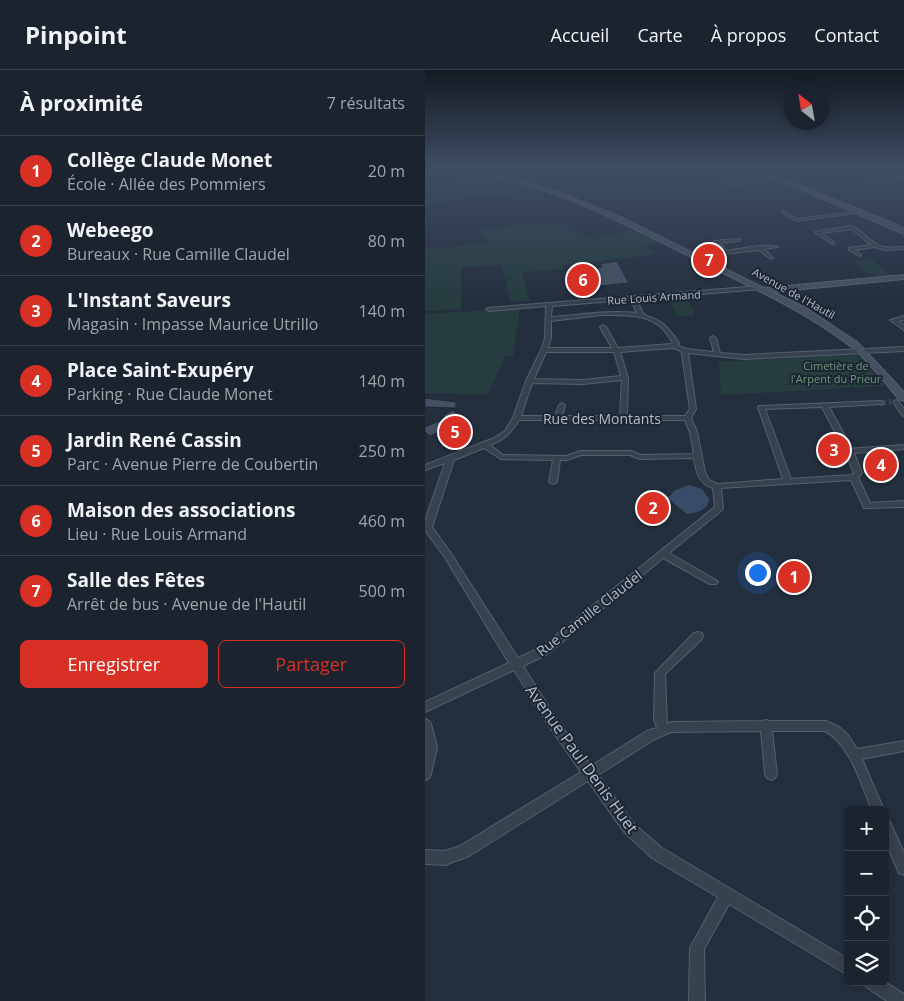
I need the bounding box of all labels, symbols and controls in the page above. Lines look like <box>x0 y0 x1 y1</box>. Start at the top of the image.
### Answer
text: Pinpoint <box>25 18 127 51</box>
text: Accueil <box>551 23 609 47</box>
text: Carte <box>637 23 683 47</box>
text: À propos <box>711 23 786 47</box>
text: Contact <box>814 23 879 47</box>
north arrow <box>784 85 829 130</box>
text: À proximité <box>20 89 143 117</box>
text: 7 résultats <box>327 92 405 114</box>
text: Collège Claude Monet <box>67 147 272 173</box>
text: 1 <box>31 160 41 182</box>
text: 20 m <box>368 160 405 182</box>
text: École · Allée des Pommiers <box>67 173 266 195</box>
text: Webeego <box>67 217 154 243</box>
text: 2 <box>31 230 41 252</box>
text: 80 m <box>368 230 405 252</box>
pin: 7 <box>693 241 725 279</box>
text: Bureaux · Rue Camille Claudel <box>67 243 290 265</box>
pin: 6 <box>567 261 599 299</box>
street label: Avenue de l'Hautil <box>750 264 838 322</box>
street label: Rue Louis Armand <box>607 286 701 308</box>
text: L'Instant Saveurs <box>67 287 231 313</box>
text: 3 <box>31 300 41 322</box>
text: 140 m <box>359 300 405 322</box>
text: Magasin · Impasse Maurice Utrillo <box>67 313 318 335</box>
text: Place Saint-Exupéry <box>67 357 254 383</box>
park label: Cimetière de l'Arpent du Prieur <box>791 358 882 386</box>
text: 4 <box>31 370 41 392</box>
text: 140 m <box>359 370 405 392</box>
text: Parking · Rue Claude Monet <box>67 383 273 405</box>
street label: Rue des Montants <box>543 409 661 428</box>
pin: 5 <box>439 413 471 451</box>
text: Jardin René Cassin <box>67 427 242 453</box>
pin: 3 <box>818 431 850 469</box>
text: 5 <box>31 440 41 462</box>
text: 250 m <box>359 440 405 462</box>
pin: 4 <box>865 446 897 484</box>
text: Parc · Avenue Pierre de Coubertin <box>67 453 318 475</box>
pin: 2 <box>637 489 669 527</box>
text: Maison des associations <box>67 497 295 523</box>
text: 6 <box>31 510 41 532</box>
text: 460 m <box>359 510 405 532</box>
text: Lieu · Rue Louis Armand <box>67 523 247 545</box>
pin: 1 <box>778 558 810 596</box>
your location <box>745 560 771 586</box>
street label: Rue Camille Claudel <box>532 566 646 660</box>
text: Salle des Fêtes <box>67 567 205 593</box>
text: 7 <box>31 580 41 602</box>
text: 500 m <box>359 580 405 602</box>
text: Arrêt de bus · Avenue de l'Hautil <box>67 593 306 615</box>
button: Enregistrer <box>20 640 208 688</box>
button: Partager <box>218 640 405 688</box>
street label: Avenue Paul Denis Huet <box>521 680 644 838</box>
map controls <box>844 806 889 986</box>
button: + <box>844 806 889 851</box>
button: − <box>844 851 889 896</box>
button: locate <box>844 896 889 941</box>
button: layers <box>844 941 889 986</box>

